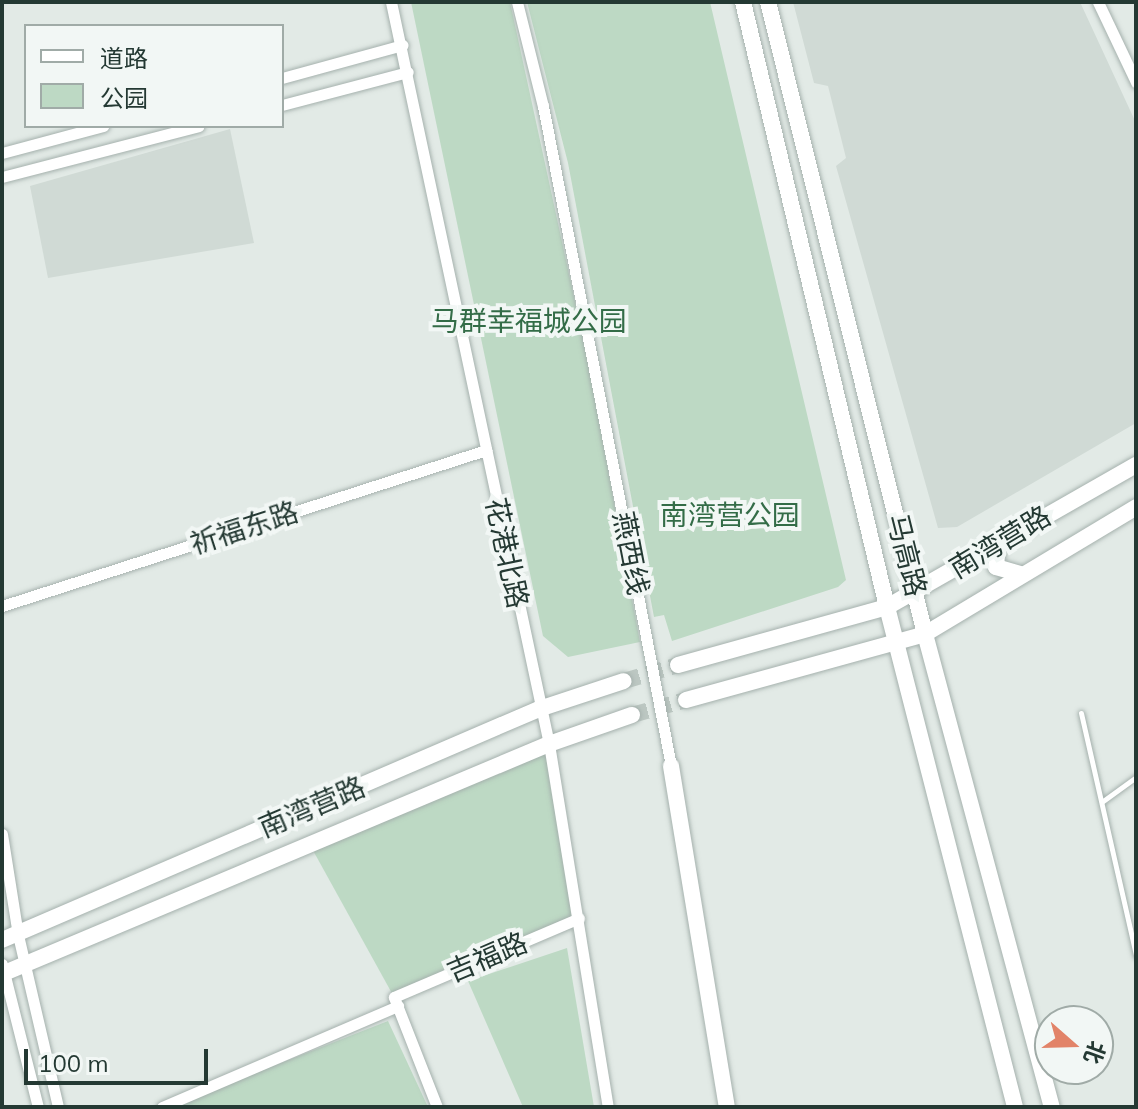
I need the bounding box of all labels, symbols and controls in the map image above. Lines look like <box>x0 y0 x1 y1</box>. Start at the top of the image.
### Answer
legend <box>24 24 284 128</box>
text: 道路 <box>100 43 148 73</box>
text: 公园 <box>100 83 148 113</box>
park label: 马群幸福城公园 <box>431 304 627 338</box>
street label: 祈福东路 <box>186 495 302 561</box>
street label: 花港北路 <box>479 495 535 611</box>
park label: 南湾营公园 <box>660 498 800 532</box>
street label: 南湾营路 <box>943 499 1057 585</box>
street label: 燕西线 <box>606 509 656 597</box>
street label: 马高路 <box>881 510 933 600</box>
street label: 南湾营路 <box>254 770 370 844</box>
street label: 吉福路 <box>442 925 532 989</box>
north arrow <box>1034 1005 1114 1085</box>
scale bar <box>28 1033 212 1083</box>
text: 北 <box>1078 1037 1112 1068</box>
text: 100 m <box>38 1048 109 1078</box>

